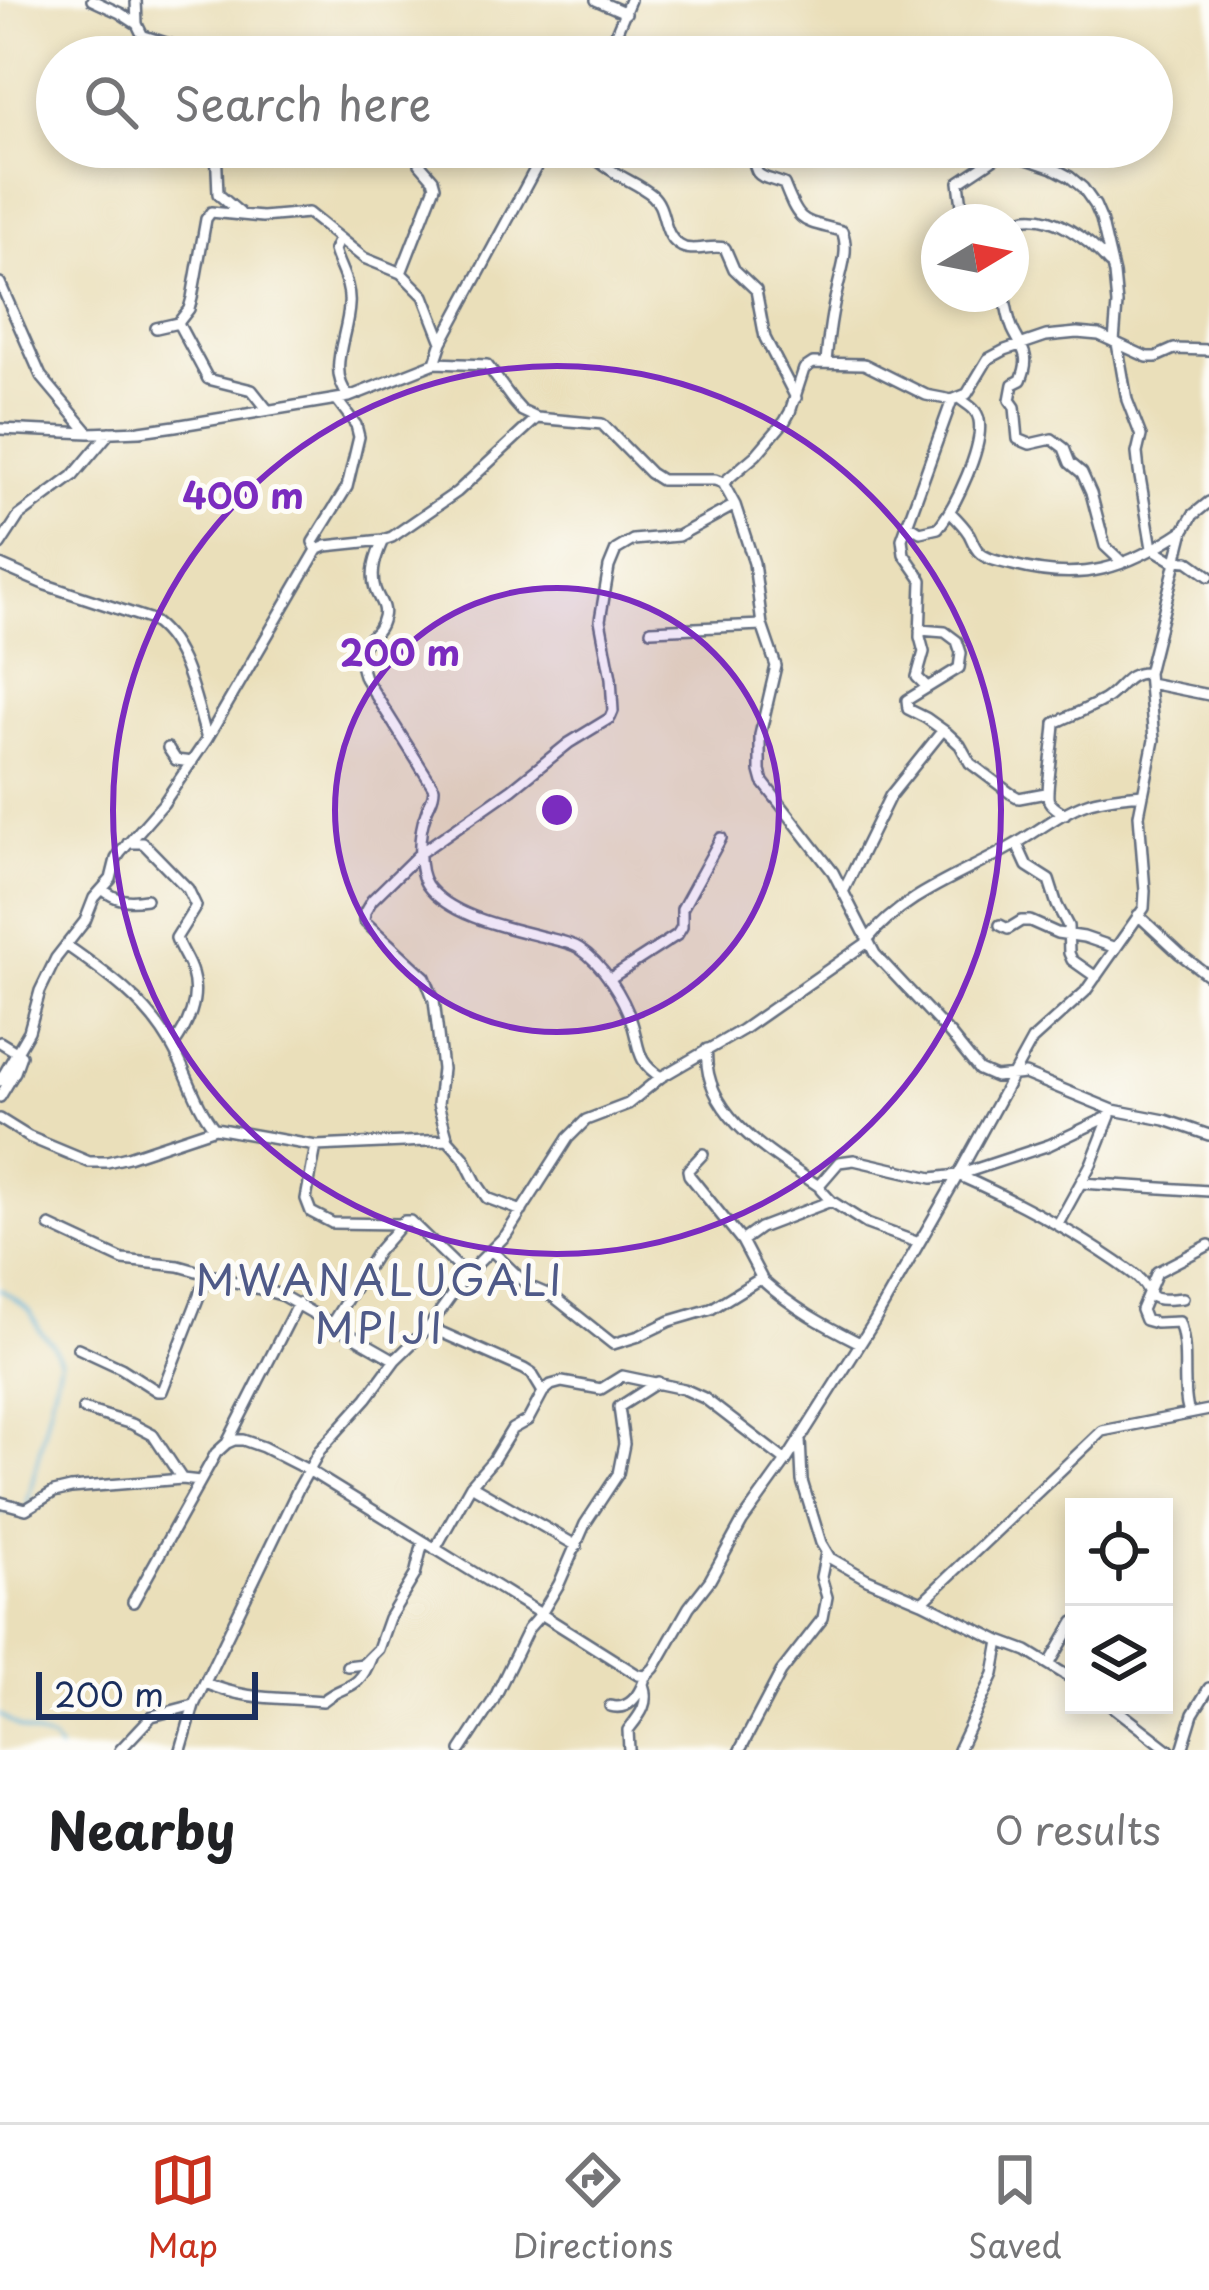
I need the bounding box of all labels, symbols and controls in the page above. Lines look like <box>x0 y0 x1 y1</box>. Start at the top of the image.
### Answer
search box <box>36 36 1173 168</box>
text: Search here <box>174 68 431 136</box>
icon: search <box>78 69 144 135</box>
north arrow <box>921 204 1029 312</box>
text: 400 m <box>182 467 304 521</box>
text: 200 m <box>340 624 460 678</box>
centre of rings <box>536 789 578 831</box>
district label: MWANALUGALI MPIJI <box>195 1247 565 1358</box>
map controls <box>1065 1498 1173 1714</box>
button: locate <box>1065 1498 1173 1606</box>
button: layers <box>1065 1606 1173 1714</box>
scale bar <box>36 1666 258 1719</box>
text: 200 m <box>54 1668 164 1718</box>
text: Nearby <box>48 1790 235 1867</box>
text: 0 results <box>995 1799 1161 1858</box>
tab: Map <box>147 2147 218 2269</box>
tab: Directions <box>513 2147 673 2269</box>
tab: Saved <box>968 2147 1062 2269</box>

